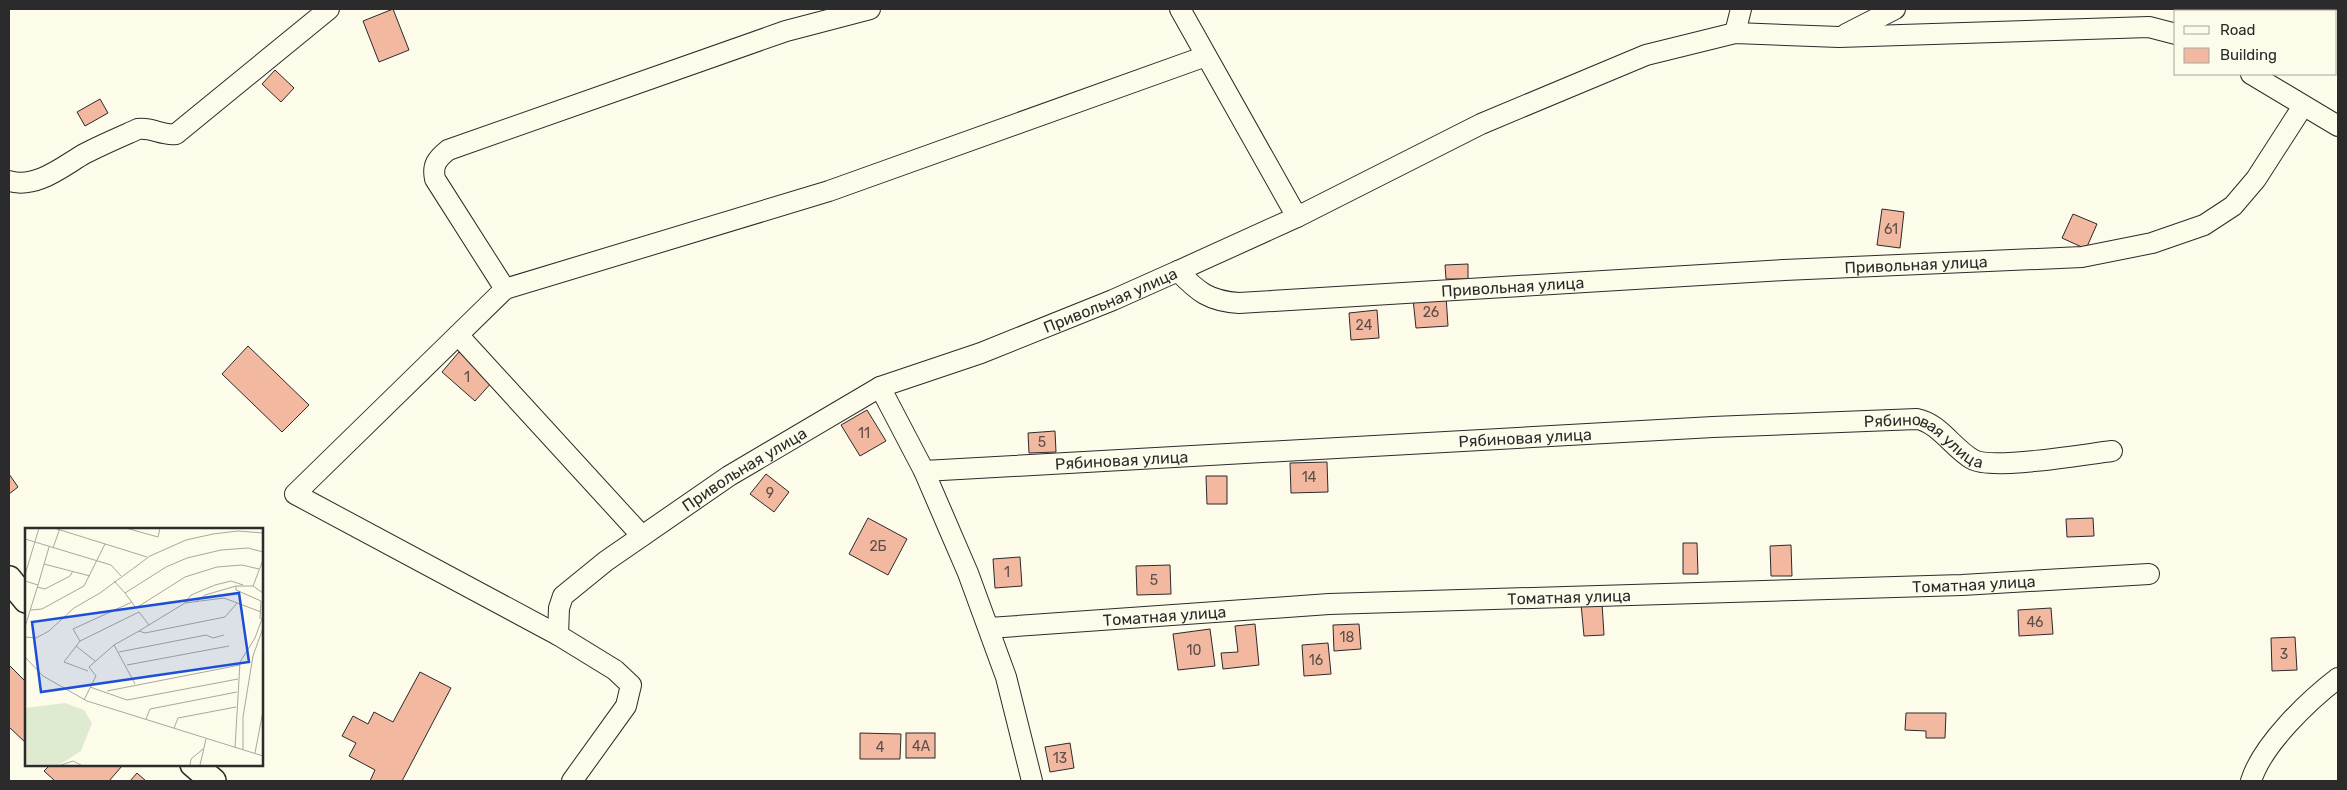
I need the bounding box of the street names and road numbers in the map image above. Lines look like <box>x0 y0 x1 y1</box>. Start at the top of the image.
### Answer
street label: Привольная улица <box>1844 252 1988 277</box>
street label: Привольная улица <box>1041 263 1180 336</box>
street label: Привольная улица <box>1440 273 1585 300</box>
street label: Рябиновая улица <box>1864 409 1985 472</box>
street label: Привольная улица <box>678 423 810 515</box>
street label: Рябиновая улица <box>1458 424 1592 451</box>
street label: Рябиновая улица <box>1055 447 1189 473</box>
street label: Томатная улица <box>1912 571 2036 596</box>
street label: Томатная улица <box>1507 585 1631 608</box>
street label: Томатная улица <box>1102 602 1227 629</box>

